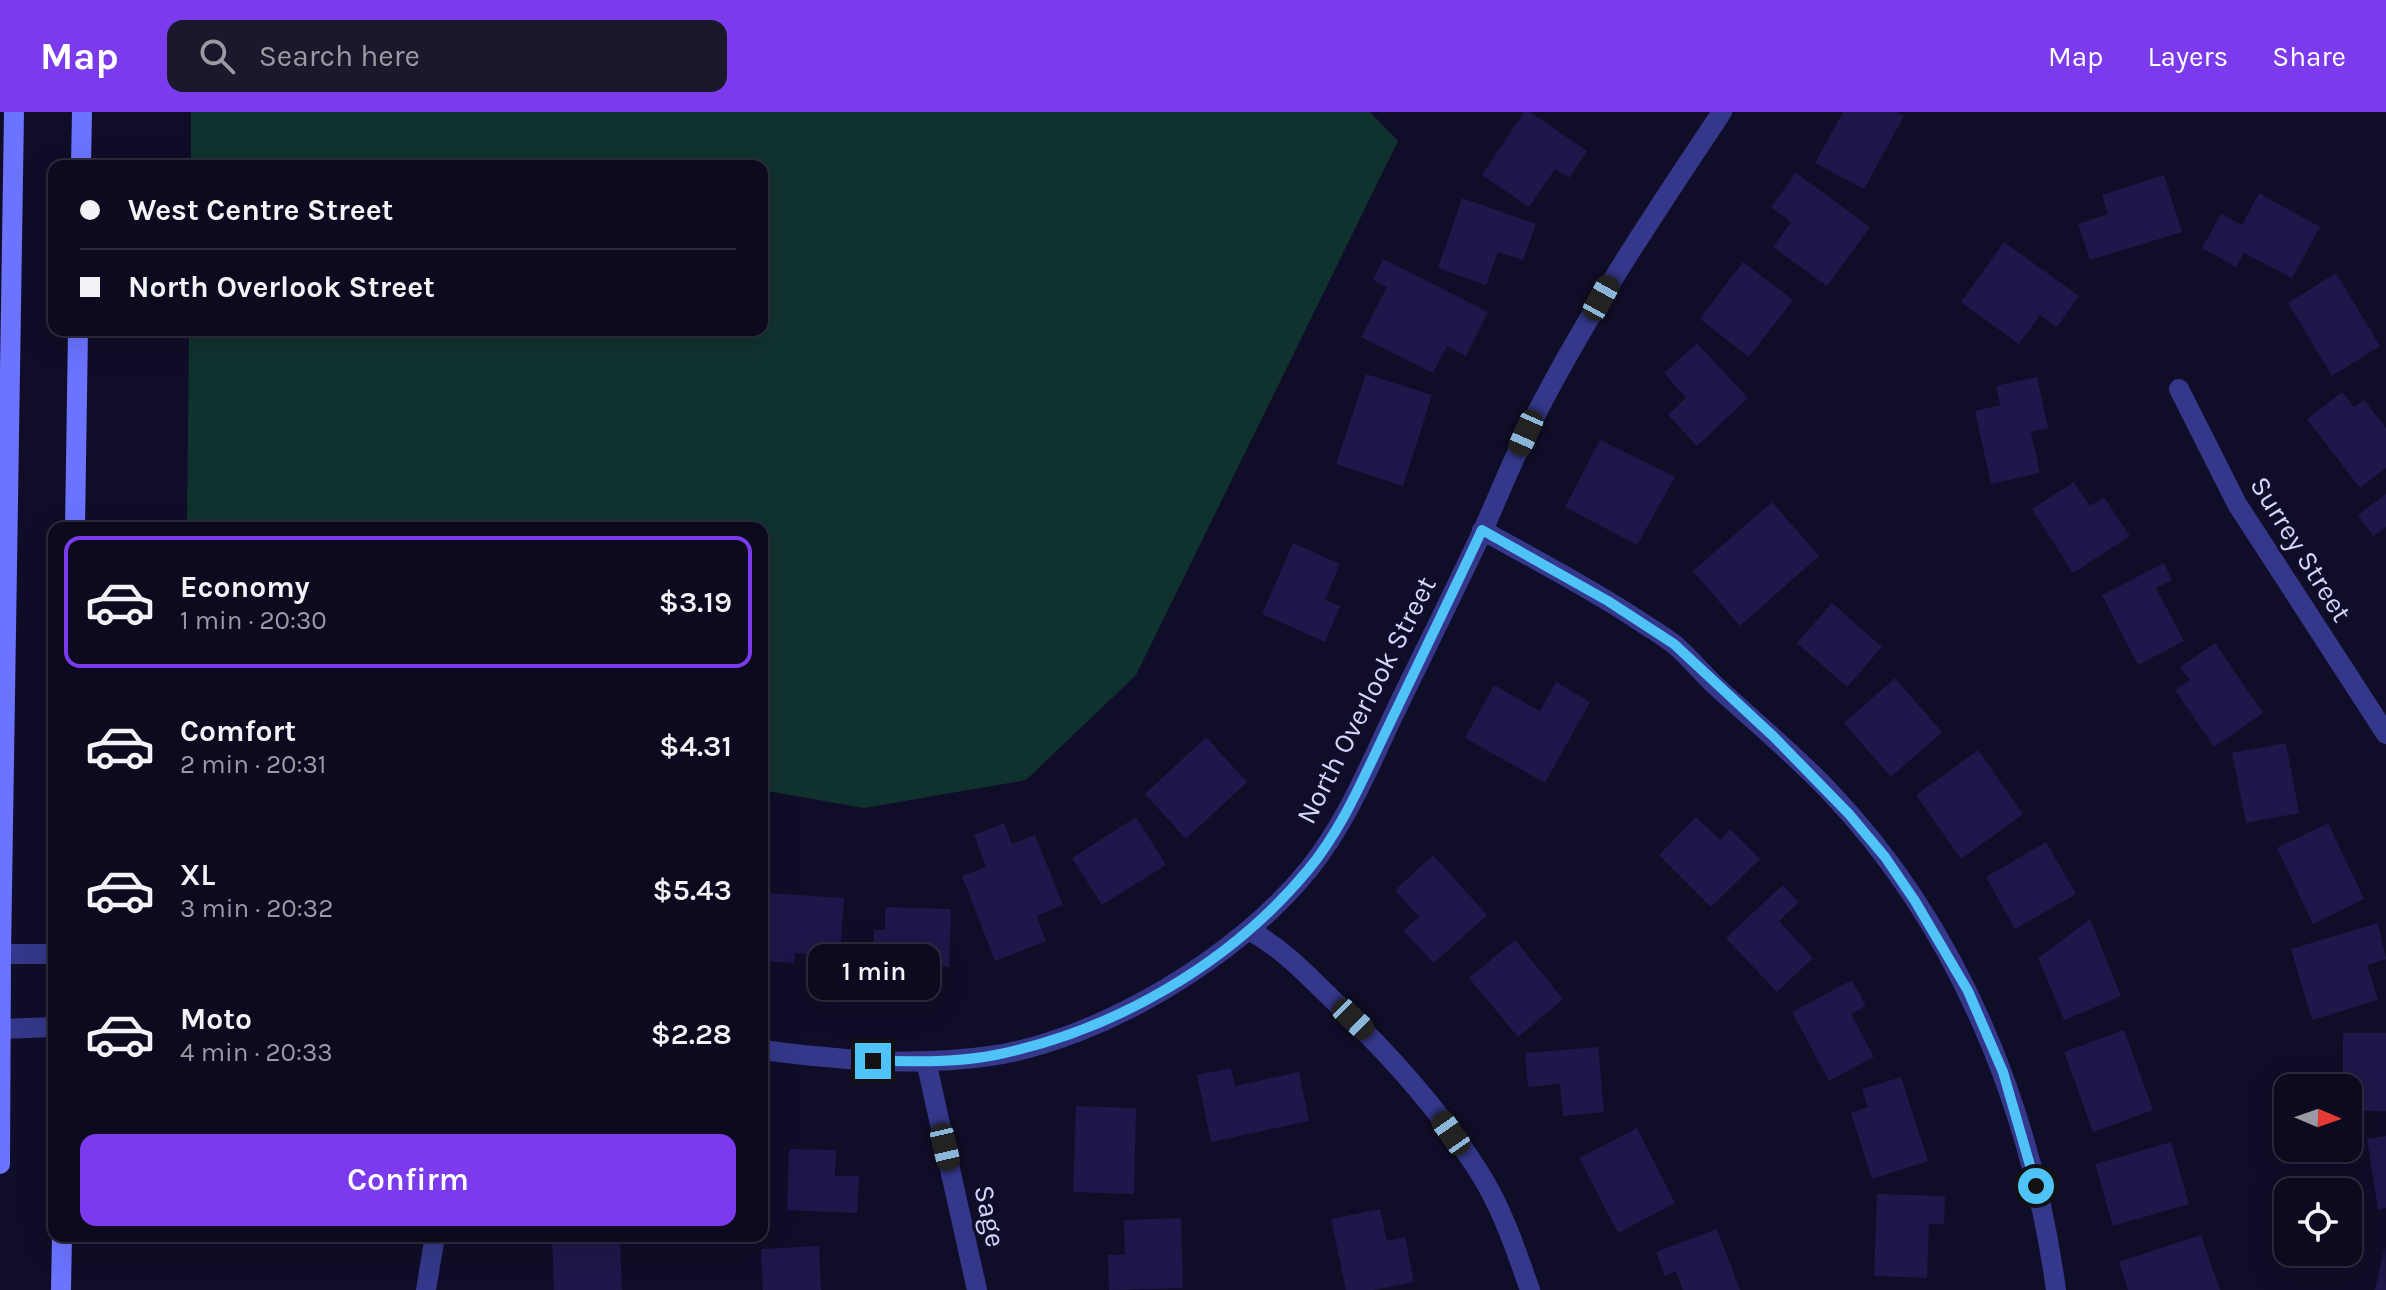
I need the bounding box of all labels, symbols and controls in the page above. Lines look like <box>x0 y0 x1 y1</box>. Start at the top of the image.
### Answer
search box <box>167 20 727 92</box>
text: Map <box>40 34 119 79</box>
icon: search <box>195 34 239 78</box>
text: Search here <box>259 38 420 74</box>
text: Map <box>2048 40 2103 73</box>
text: Layers <box>2147 40 2228 73</box>
text: Share <box>2272 40 2346 73</box>
text: West Centre Street <box>128 192 393 228</box>
text: North Overlook Street <box>128 269 435 305</box>
car <box>1579 271 1623 325</box>
car <box>1505 406 1547 460</box>
street label: Surrey Street <box>2243 470 2359 628</box>
icon: car <box>84 566 156 638</box>
text: Economy <box>180 569 310 605</box>
street label: North Overlook Street <box>1289 571 1443 829</box>
text: $3.19 <box>659 584 732 620</box>
text: 1 min · 20:30 <box>180 605 327 636</box>
icon: car <box>84 710 156 782</box>
text: Comfort <box>180 713 296 749</box>
text: $4.31 <box>659 728 732 764</box>
text: 2 min · 20:31 <box>180 749 326 780</box>
icon: car <box>84 854 156 926</box>
text: XL <box>180 857 215 893</box>
text: $5.43 <box>652 872 732 908</box>
text: 3 min · 20:32 <box>180 893 333 924</box>
callout: 1 min <box>807 945 939 1001</box>
text: 1 min <box>842 956 906 987</box>
car <box>1327 994 1379 1044</box>
icon: car <box>84 998 156 1070</box>
text: Moto <box>180 1001 252 1037</box>
text: $2.28 <box>651 1016 732 1052</box>
text: 4 min · 20:33 <box>180 1037 333 1068</box>
route end <box>855 1043 891 1079</box>
north arrow <box>2274 1074 2362 1162</box>
map controls <box>2274 1074 2362 1266</box>
car <box>1427 1106 1475 1160</box>
car <box>928 1121 962 1173</box>
button: Confirm <box>80 1134 736 1226</box>
route start <box>2018 1168 2054 1204</box>
button: locate <box>2274 1178 2362 1266</box>
street label: Sage <box>967 1182 1013 1250</box>

